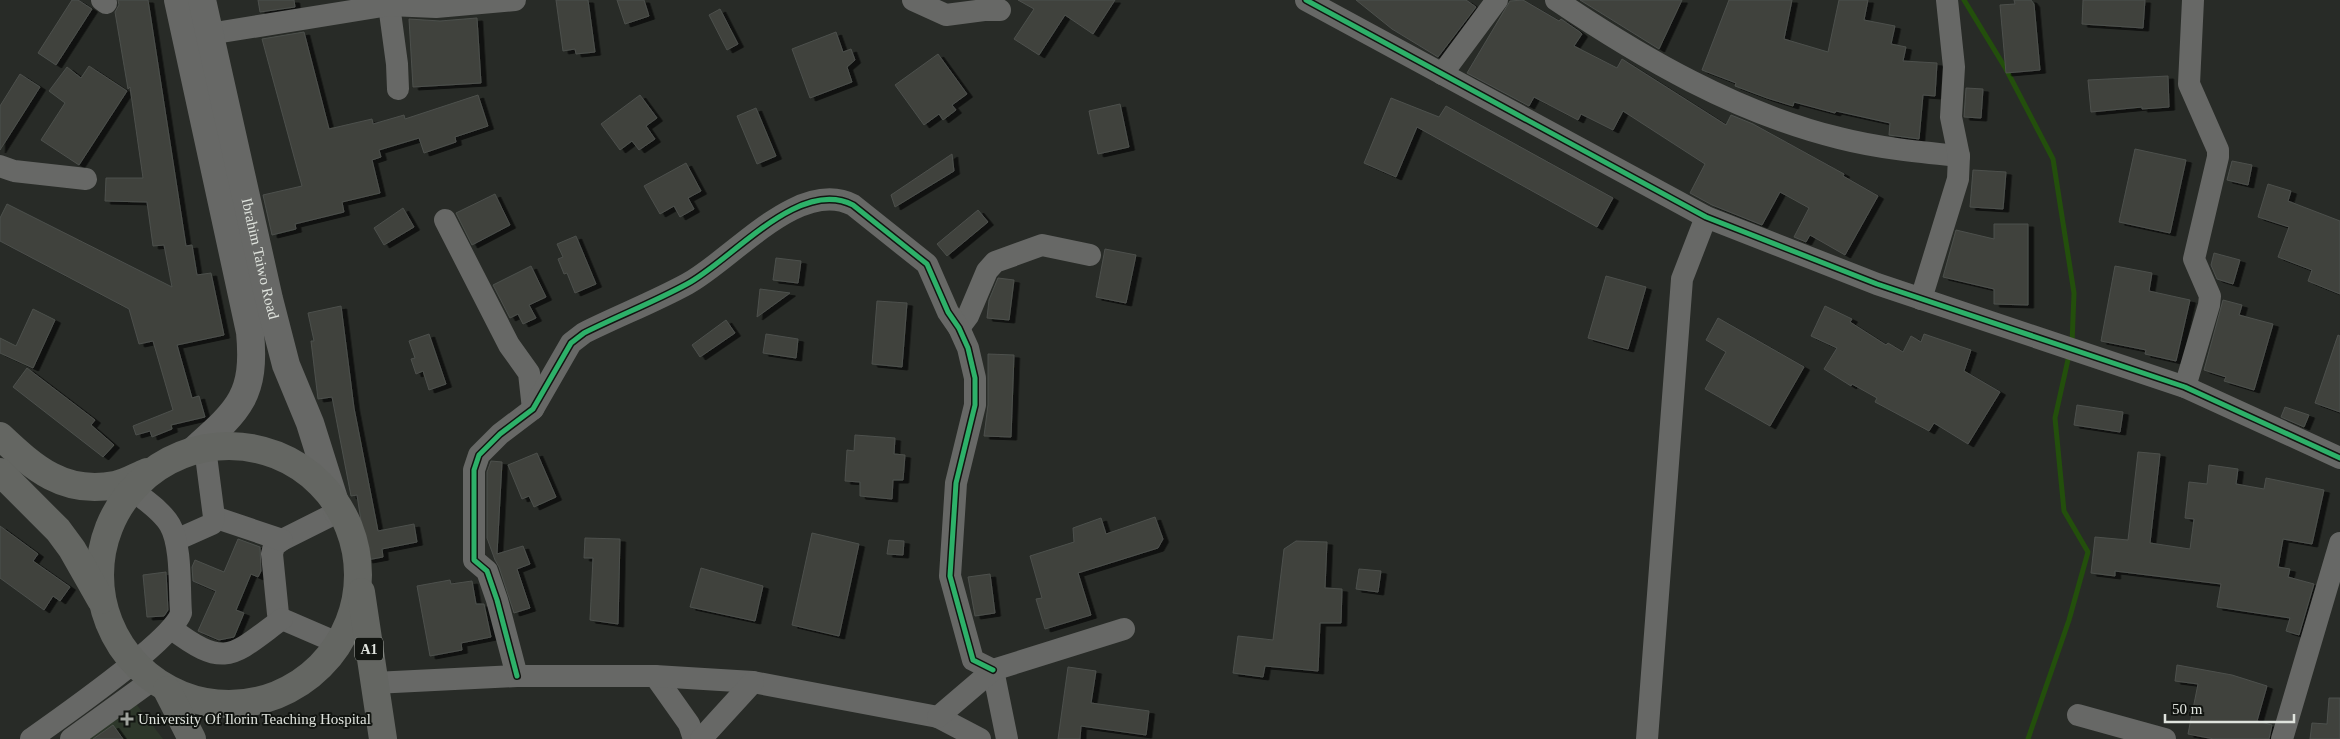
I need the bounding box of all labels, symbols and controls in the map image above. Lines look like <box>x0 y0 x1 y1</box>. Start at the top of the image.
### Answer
street label: Ibrahim Taiwo Road <box>239 196 282 321</box>
road number: A1 <box>355 638 383 661</box>
scale bar <box>2165 692 2294 724</box>
text: 50 m <box>2172 701 2203 717</box>
place label: University Of Ilorin Teaching Hospital <box>138 711 371 727</box>
marker: University Of Ilorin Teaching Hospital <box>120 712 134 726</box>

